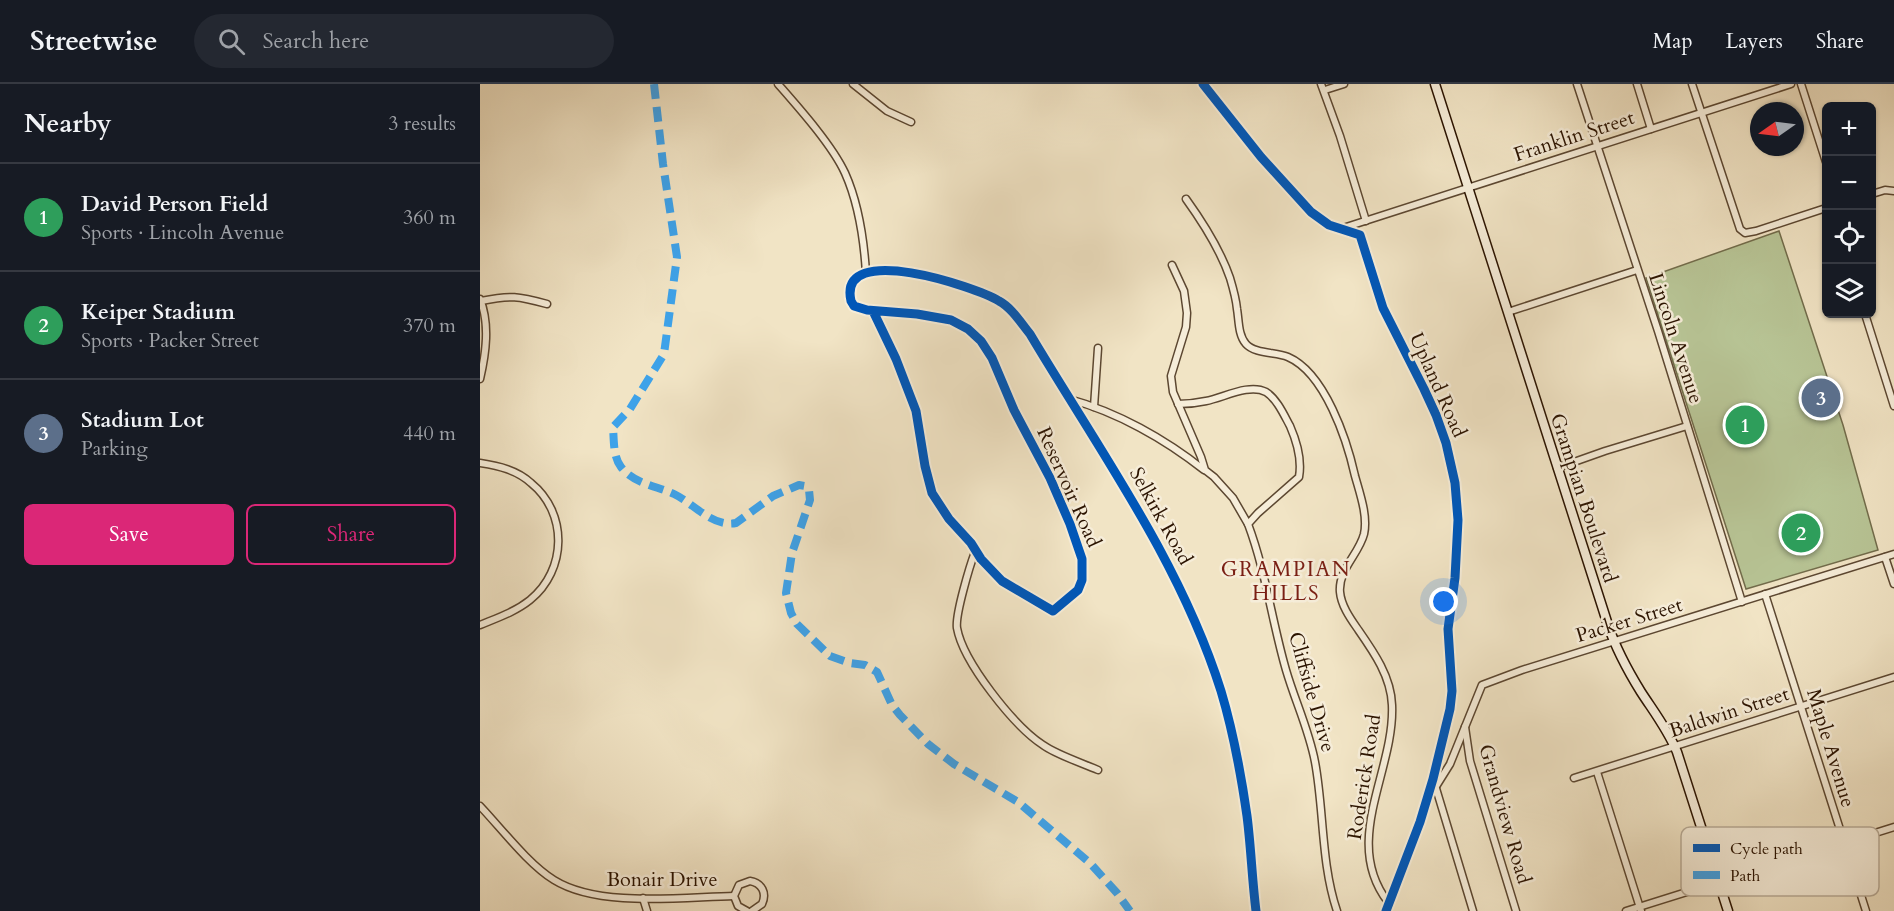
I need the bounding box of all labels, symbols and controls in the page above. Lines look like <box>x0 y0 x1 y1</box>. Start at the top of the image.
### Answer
search box <box>194 14 614 68</box>
text: Streetwise <box>30 22 158 60</box>
icon: search <box>215 25 248 58</box>
text: Search here <box>263 26 369 56</box>
text: Map <box>1653 27 1693 56</box>
text: Layers <box>1726 27 1783 56</box>
text: Share <box>1816 27 1864 56</box>
north arrow <box>1750 102 1804 156</box>
map controls <box>1822 102 1876 318</box>
button: + <box>1822 102 1876 156</box>
street label: Franklin Street <box>1510 104 1638 168</box>
text: Nearby <box>24 106 112 141</box>
text: 3 results <box>388 110 456 137</box>
button: − <box>1822 156 1876 210</box>
text: David Person Field <box>81 189 268 219</box>
text: 1 <box>38 204 49 231</box>
text: 360 m <box>403 204 456 231</box>
button: locate <box>1822 210 1876 264</box>
text: Sports · Lincoln Avenue <box>81 219 284 246</box>
button: layers <box>1822 264 1876 318</box>
street label: Lincoln Avenue <box>1642 269 1710 407</box>
text: Keiper Stadium <box>81 297 235 327</box>
text: 2 <box>38 312 49 339</box>
text: 370 m <box>403 312 456 339</box>
text: Sports · Packer Street <box>81 327 259 354</box>
street label: Upland Road <box>1403 328 1473 442</box>
pin: 3 <box>1802 376 1840 420</box>
pin: 1 <box>1726 402 1764 448</box>
text: Stadium Lot <box>81 405 204 435</box>
street label: Grampian Boulevard <box>1544 410 1624 586</box>
text: 3 <box>38 420 49 447</box>
text: 440 m <box>403 420 456 447</box>
street label: Reservoir Road <box>1030 422 1108 552</box>
text: Parking <box>81 435 148 462</box>
street label: Selkirk Road <box>1123 462 1199 570</box>
button: Save <box>24 504 234 565</box>
button: Share <box>246 504 456 565</box>
pin: 2 <box>1782 510 1820 556</box>
district label: GRAMPIAN HILLS <box>1221 555 1351 608</box>
your location <box>1429 587 1458 616</box>
street label: Packer Street <box>1572 591 1686 649</box>
street label: Cliffside Drive <box>1282 629 1342 755</box>
street label: Baldwin Street <box>1666 680 1793 744</box>
street label: Maple Avenue <box>1800 685 1862 811</box>
street label: Roderick Road <box>1341 712 1387 842</box>
street label: Grandview Road <box>1472 741 1538 887</box>
legend <box>1681 827 1879 896</box>
text: Cycle path <box>1730 838 1803 860</box>
text: Path <box>1730 865 1760 887</box>
street label: Bonair Drive <box>606 866 718 893</box>

